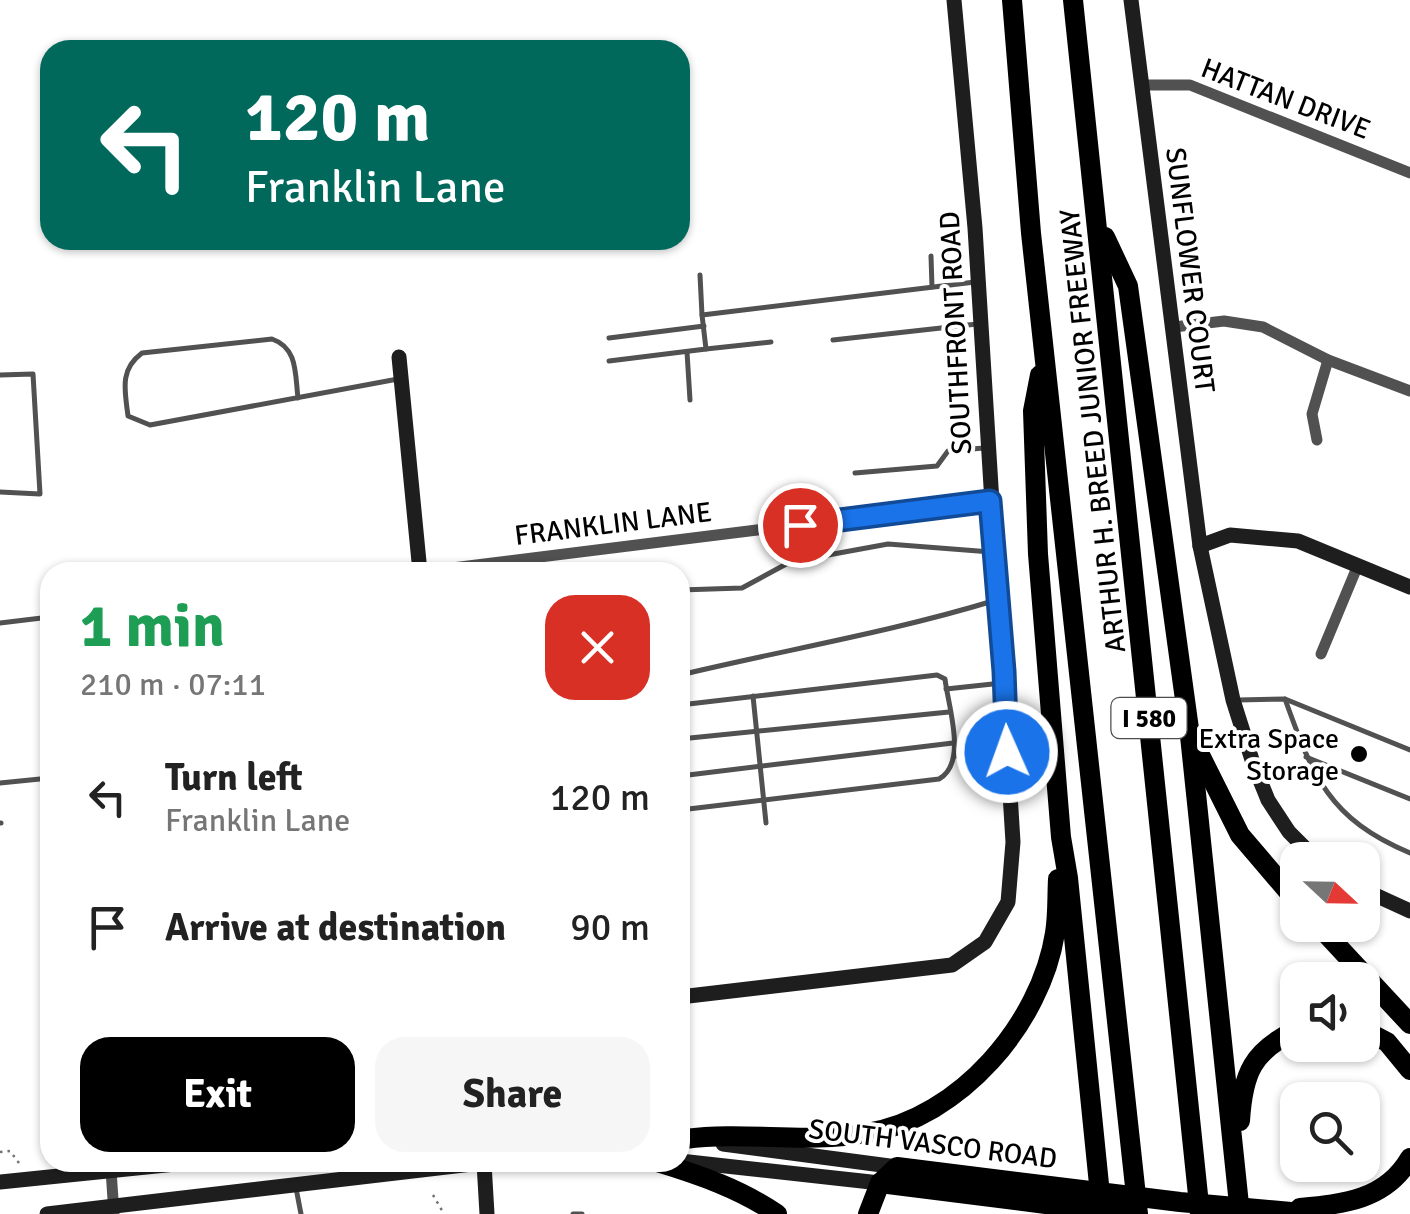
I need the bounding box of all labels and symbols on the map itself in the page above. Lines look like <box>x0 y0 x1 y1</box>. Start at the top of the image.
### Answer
street label: HATTAN DRIVE <box>1196 51 1375 147</box>
street label: SUNFLOWER COURT <box>1158 146 1222 395</box>
street label: ARTHUR H. BREED JUNIOR FREEWAY <box>1053 207 1133 654</box>
street label: SOUTHFRONT ROAD <box>933 211 979 455</box>
pin <box>758 483 843 568</box>
street label: FRANKLIN LANE <box>513 495 714 553</box>
road number: I 580 <box>1112 698 1186 738</box>
position arrow <box>955 700 1059 804</box>
place label: Extra Space Storage <box>1198 722 1339 788</box>
marker: Extra Space Storage <box>1348 743 1370 765</box>
north arrow <box>1280 842 1380 942</box>
street label: SOUTH VASCO ROAD <box>807 1112 1059 1176</box>

